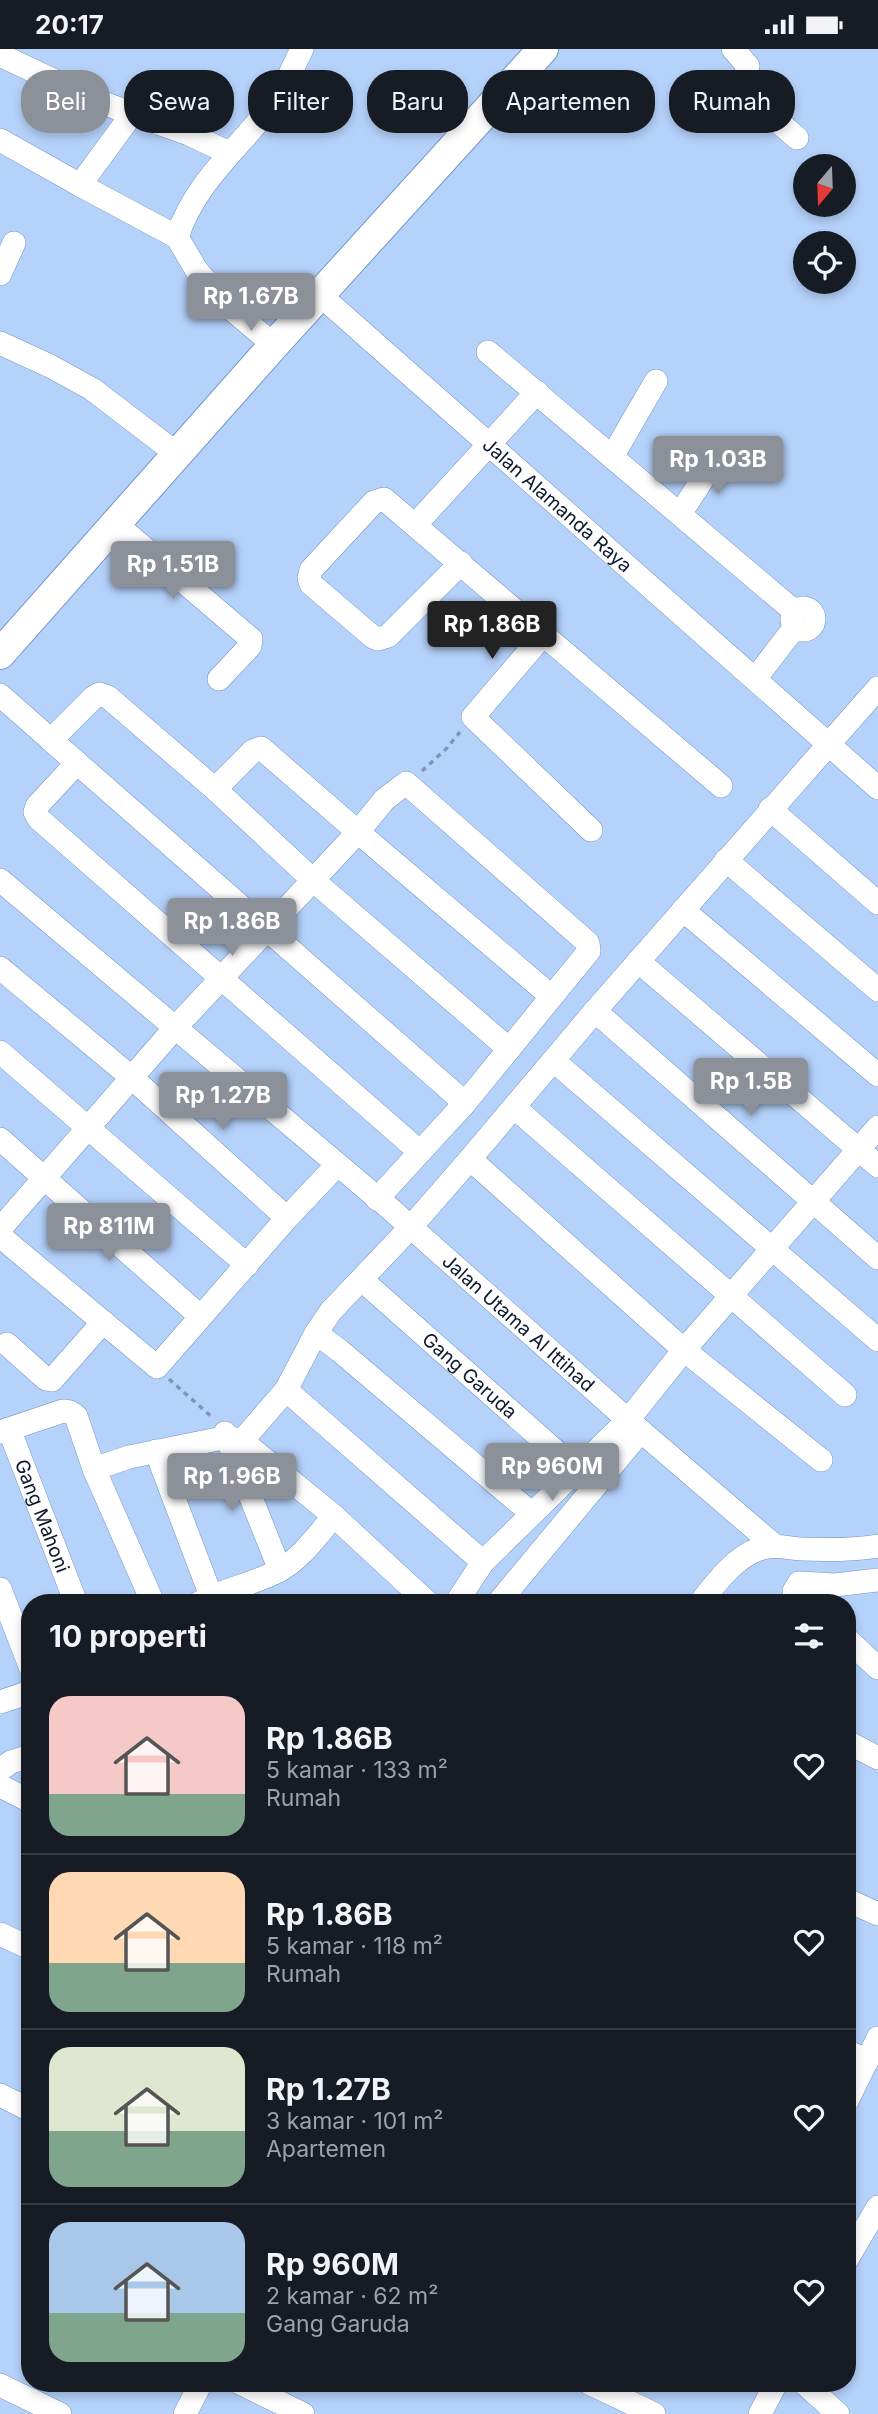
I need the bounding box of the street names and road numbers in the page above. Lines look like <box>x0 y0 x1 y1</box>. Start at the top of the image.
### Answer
street label: Jalan Alamanda Raya <box>478 433 637 577</box>
street label: Jalan Utama Al Ittihad <box>438 1249 599 1396</box>
street label: Gang Garuda <box>418 1327 522 1423</box>
street label: Gang Mahoni <box>10 1456 75 1576</box>

